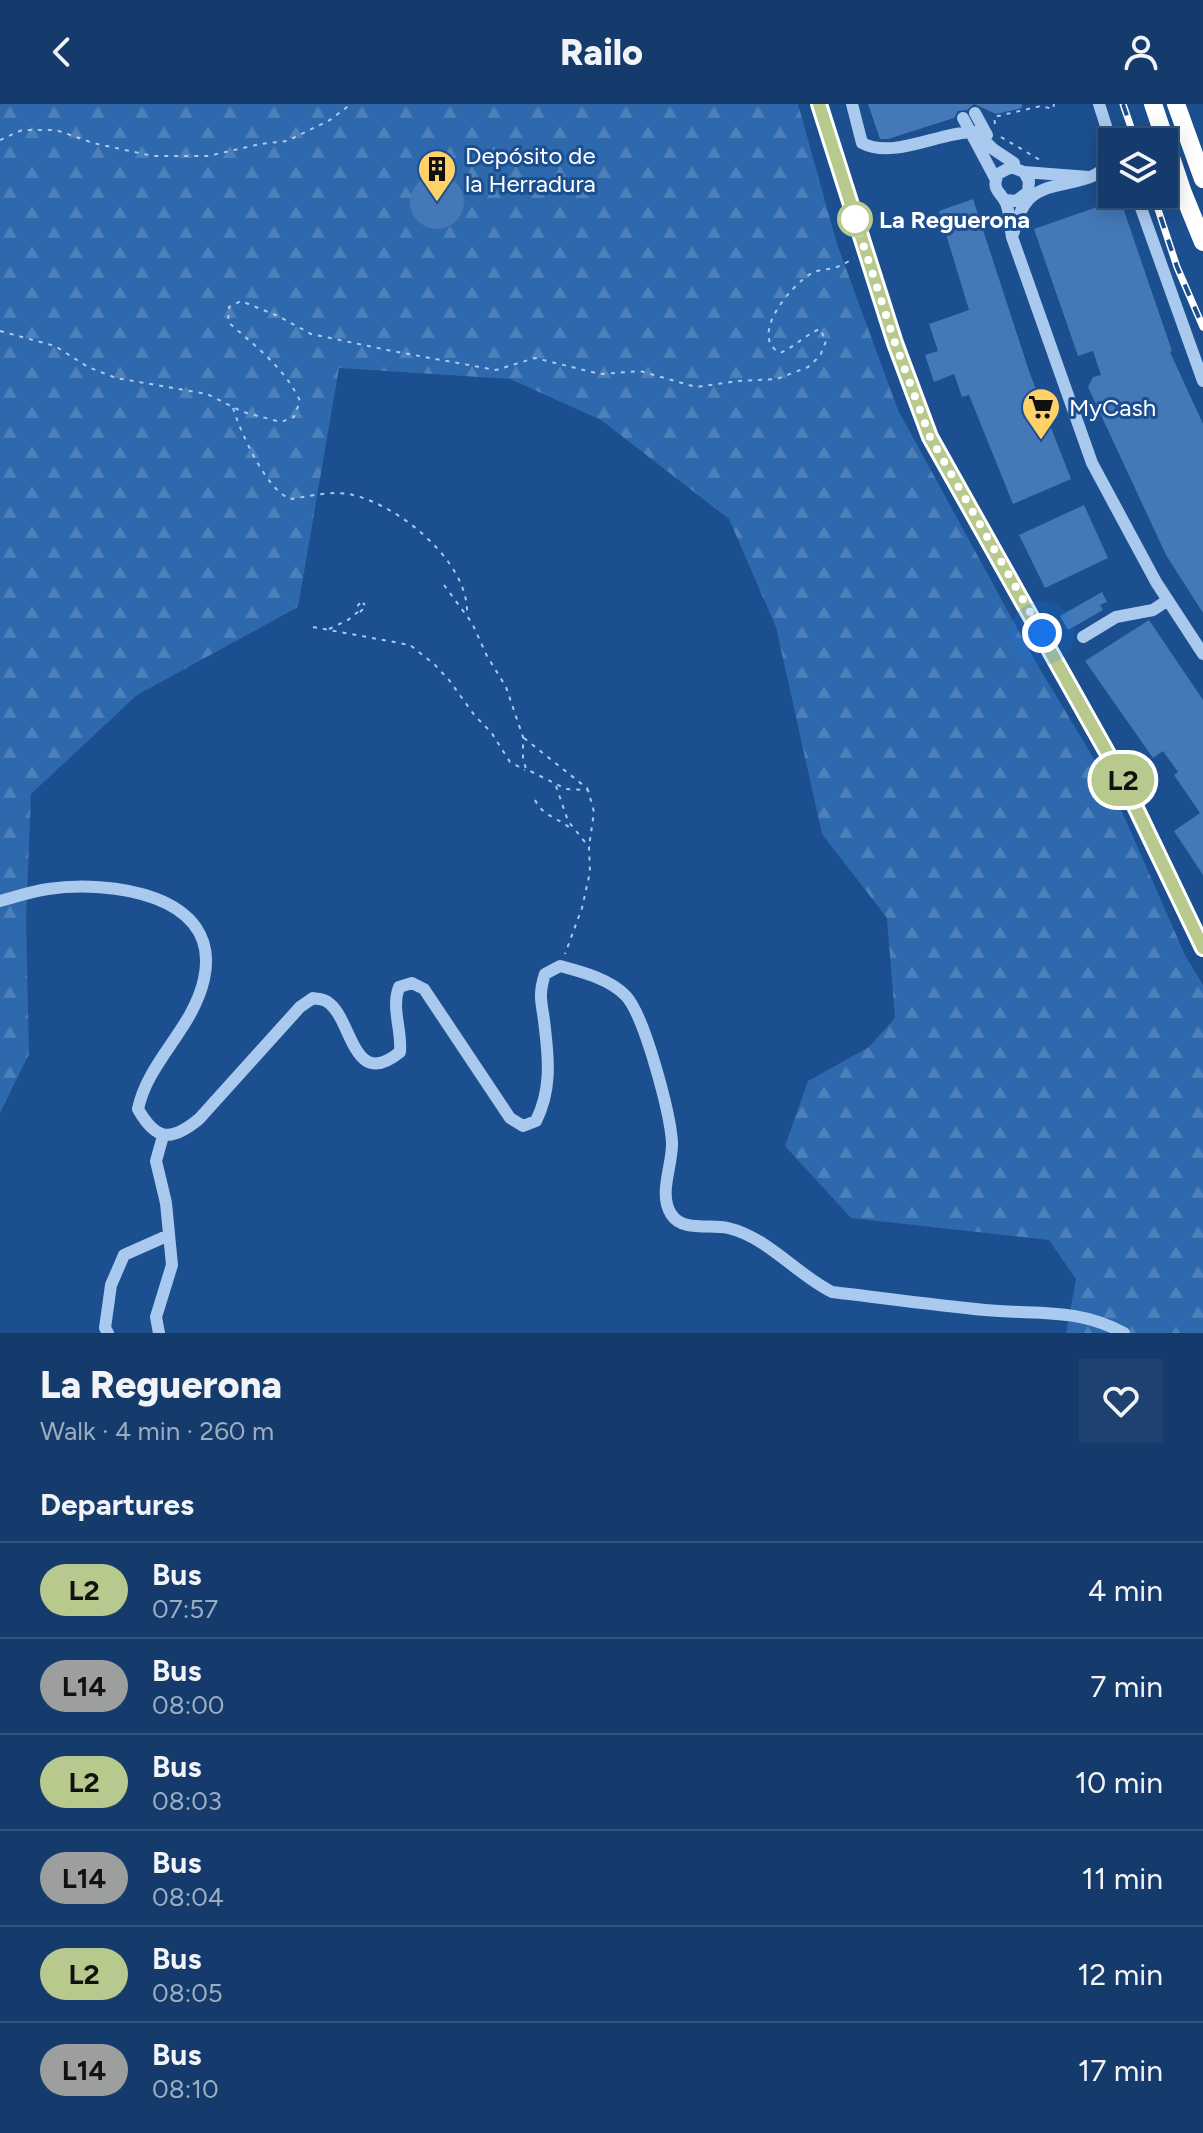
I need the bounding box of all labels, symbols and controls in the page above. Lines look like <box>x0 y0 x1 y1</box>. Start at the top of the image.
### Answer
icon: back <box>40 30 84 74</box>
icon: person <box>1119 30 1163 74</box>
text: Railo <box>560 31 643 74</box>
map controls <box>1098 128 1178 208</box>
button: layers <box>1098 128 1178 208</box>
place label: Depósito de la Herradura <box>465 141 596 198</box>
building icon: Depósito de la Herradura <box>416 148 458 203</box>
marker: La Reguerona <box>838 202 872 236</box>
place label: La Reguerona <box>879 205 1030 234</box>
supermarket icon: MyCash <box>1020 386 1062 441</box>
place label: MyCash <box>1069 393 1156 422</box>
your location <box>1022 613 1062 653</box>
line badge: L2 <box>1087 754 1159 806</box>
text: L2 <box>1107 763 1139 797</box>
button: heart <box>1079 1359 1163 1443</box>
text: La Reguerona <box>40 1362 282 1408</box>
text: Walk · 4 min · 260 m <box>40 1415 274 1447</box>
text: Departures <box>40 1486 194 1523</box>
text: Bus <box>152 1556 201 1593</box>
text: 4 min <box>1088 1572 1163 1609</box>
text: L2 <box>68 1573 100 1607</box>
text: 07:57 <box>152 1593 218 1625</box>
text: Bus <box>152 1652 201 1689</box>
text: 7 min <box>1090 1668 1163 1705</box>
text: L14 <box>62 1669 106 1703</box>
text: 08:00 <box>152 1689 225 1721</box>
text: Bus <box>152 1748 201 1785</box>
text: 10 min <box>1075 1764 1163 1801</box>
text: L2 <box>68 1765 100 1799</box>
text: 08:03 <box>152 1785 222 1817</box>
text: Bus <box>152 1844 201 1881</box>
text: 11 min <box>1082 1860 1163 1897</box>
text: L14 <box>62 1861 106 1895</box>
text: 08:04 <box>152 1881 224 1913</box>
text: Bus <box>152 1940 201 1977</box>
text: 12 min <box>1077 1956 1163 1993</box>
text: L2 <box>68 1957 100 1991</box>
text: 08:05 <box>152 1977 223 2009</box>
text: Bus <box>152 2036 201 2073</box>
text: 17 min <box>1078 2052 1163 2089</box>
text: L14 <box>62 2053 106 2087</box>
text: 08:10 <box>152 2073 219 2105</box>

